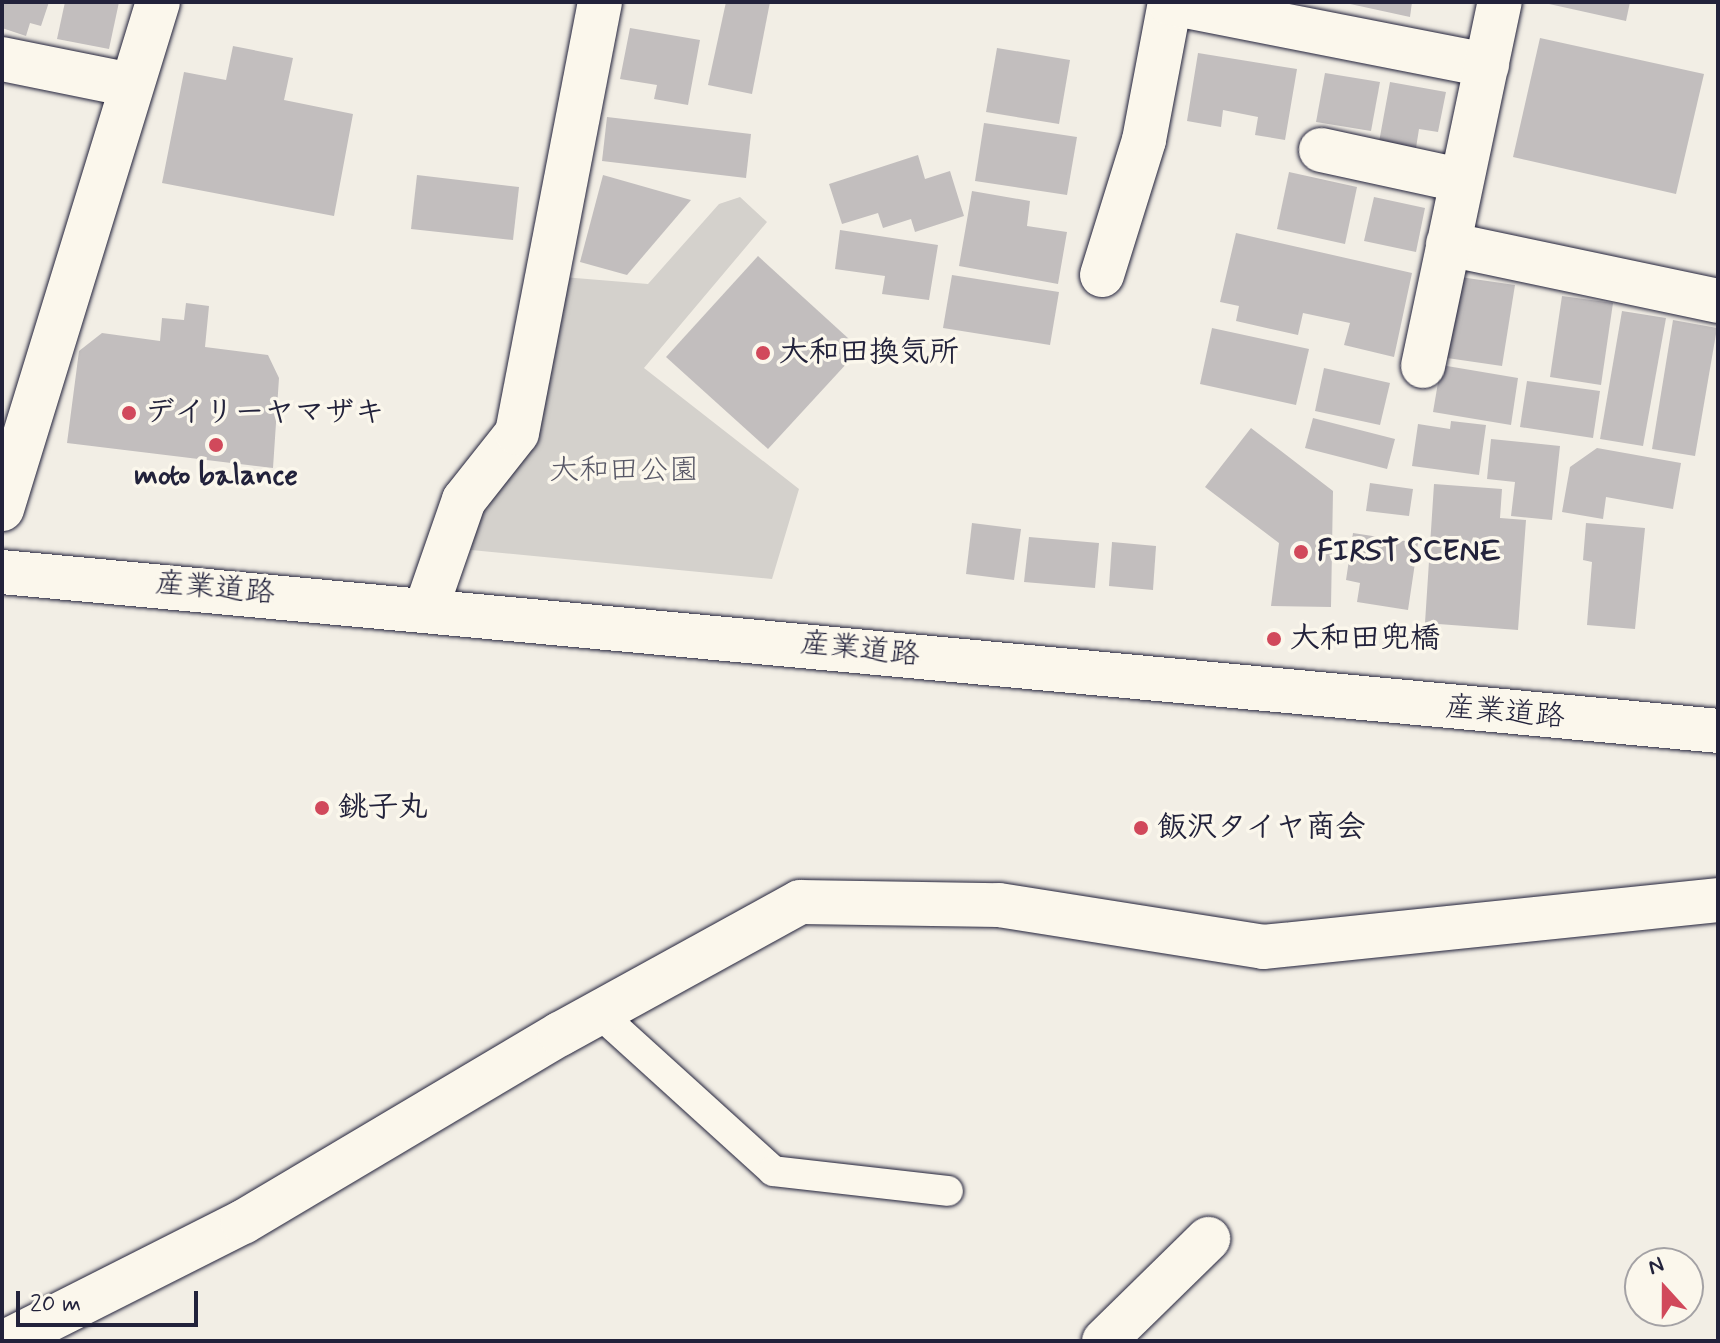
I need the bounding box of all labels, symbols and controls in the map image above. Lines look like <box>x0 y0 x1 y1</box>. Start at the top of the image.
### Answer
place label: 大和田換気所 <box>779 335 959 371</box>
marker: 大和田換気所 <box>754 344 772 362</box>
place label: デイリーヤマザキ <box>145 395 385 431</box>
marker: デイリーヤマザキ <box>120 404 138 422</box>
marker: moto balance <box>207 436 225 454</box>
park label: 大和田公園 <box>549 453 699 489</box>
place label: moto balance <box>133 458 299 494</box>
place label: FIRST SCENE <box>1317 534 1500 570</box>
marker: FIRST SCENE <box>1292 543 1310 561</box>
street label: 産業道路 <box>154 566 276 612</box>
place label: 大和田兜橋 <box>1290 621 1440 657</box>
street label: 産業道路 <box>798 626 922 674</box>
marker: 大和田兜橋 <box>1265 630 1283 648</box>
street label: 産業道路 <box>1444 690 1566 736</box>
place label: 銚子丸 <box>338 790 428 826</box>
marker: 銚子丸 <box>313 799 331 817</box>
place label: 飯沢タイヤ商会 <box>1157 810 1367 846</box>
marker: 飯沢タイヤ商会 <box>1132 819 1150 837</box>
north arrow <box>1624 1247 1704 1327</box>
text: N <box>1644 1251 1668 1282</box>
scale bar <box>20 1275 202 1325</box>
text: 20 m <box>30 1289 81 1320</box>

